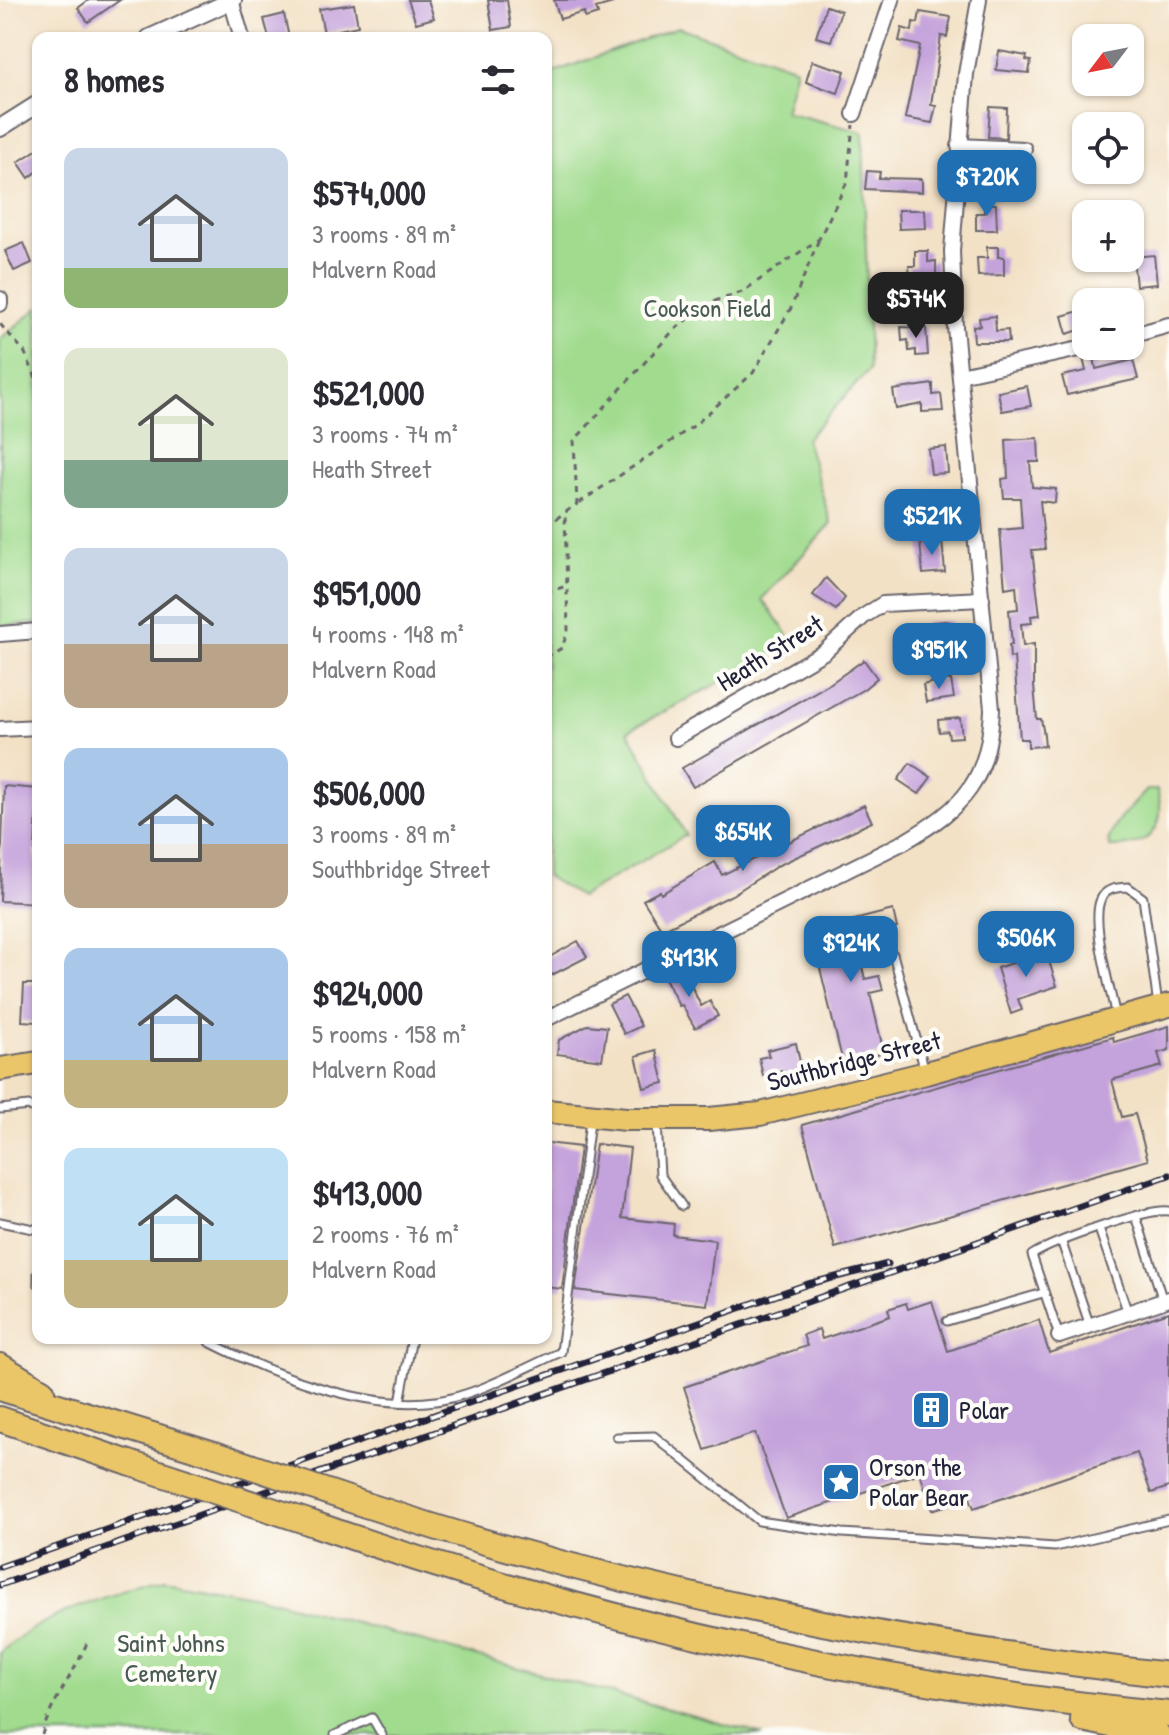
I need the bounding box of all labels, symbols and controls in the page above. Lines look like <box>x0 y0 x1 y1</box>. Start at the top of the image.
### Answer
north arrow <box>1072 24 1144 96</box>
map controls <box>1072 24 1144 360</box>
text: 8 homes <box>64 57 164 103</box>
icon: filters <box>476 58 520 102</box>
button: locate <box>1072 112 1144 184</box>
pin: $720K <box>931 150 1043 218</box>
text: $720K <box>955 158 1019 193</box>
text: $574,000 <box>312 170 426 216</box>
icon: home <box>128 180 224 276</box>
button: + <box>1072 200 1144 272</box>
text: 3 rooms · 89 m² <box>312 216 456 251</box>
text: Malvern Road <box>312 251 436 286</box>
pin: $574K <box>860 272 972 340</box>
text: $574K <box>886 280 946 315</box>
button: − <box>1072 288 1144 360</box>
park label: Cookson Field <box>643 290 771 325</box>
text: $521,000 <box>312 370 424 416</box>
icon: home <box>128 380 224 476</box>
text: 3 rooms · 74 m² <box>312 416 458 451</box>
text: Heath Street <box>312 451 431 486</box>
pin: $521K <box>876 489 988 557</box>
text: $521K <box>902 497 962 532</box>
text: $951,000 <box>312 570 421 616</box>
icon: home <box>128 580 224 676</box>
street label: Heath Street <box>710 606 830 699</box>
text: 4 rooms · 148 m² <box>312 616 464 651</box>
pin: $951K <box>883 623 995 691</box>
text: $951K <box>911 631 967 666</box>
text: Malvern Road <box>312 651 436 686</box>
text: $506,000 <box>312 770 425 816</box>
icon: home <box>128 780 224 876</box>
pin: $654K <box>687 805 799 873</box>
text: $654K <box>714 813 772 848</box>
text: 3 rooms · 89 m² <box>312 816 456 851</box>
text: Southbridge Street <box>312 851 490 886</box>
pin: $506K <box>970 911 1082 979</box>
pin: $924K <box>795 916 907 984</box>
text: $506K <box>996 919 1056 954</box>
text: $924K <box>822 924 880 959</box>
pin: $413K <box>633 931 745 999</box>
text: $413K <box>660 939 718 974</box>
text: $924,000 <box>312 970 423 1016</box>
icon: home <box>128 980 224 1076</box>
text: 5 rooms · 158 m² <box>312 1016 466 1051</box>
street label: Southbridge Street <box>763 1022 945 1099</box>
text: Malvern Road <box>312 1051 436 1086</box>
text: $413,000 <box>312 1170 422 1216</box>
icon: home <box>128 1180 224 1276</box>
text: 2 rooms · 76 m² <box>312 1216 459 1251</box>
text: Malvern Road <box>312 1251 436 1286</box>
building icon: Polar <box>910 1389 952 1431</box>
place label: Polar <box>959 1392 1009 1427</box>
place label: Orson the Polar Bear <box>869 1449 969 1514</box>
place icon: Orson the Polar Bear <box>820 1461 862 1503</box>
park label: Saint Johns Cemetery <box>117 1625 225 1690</box>

